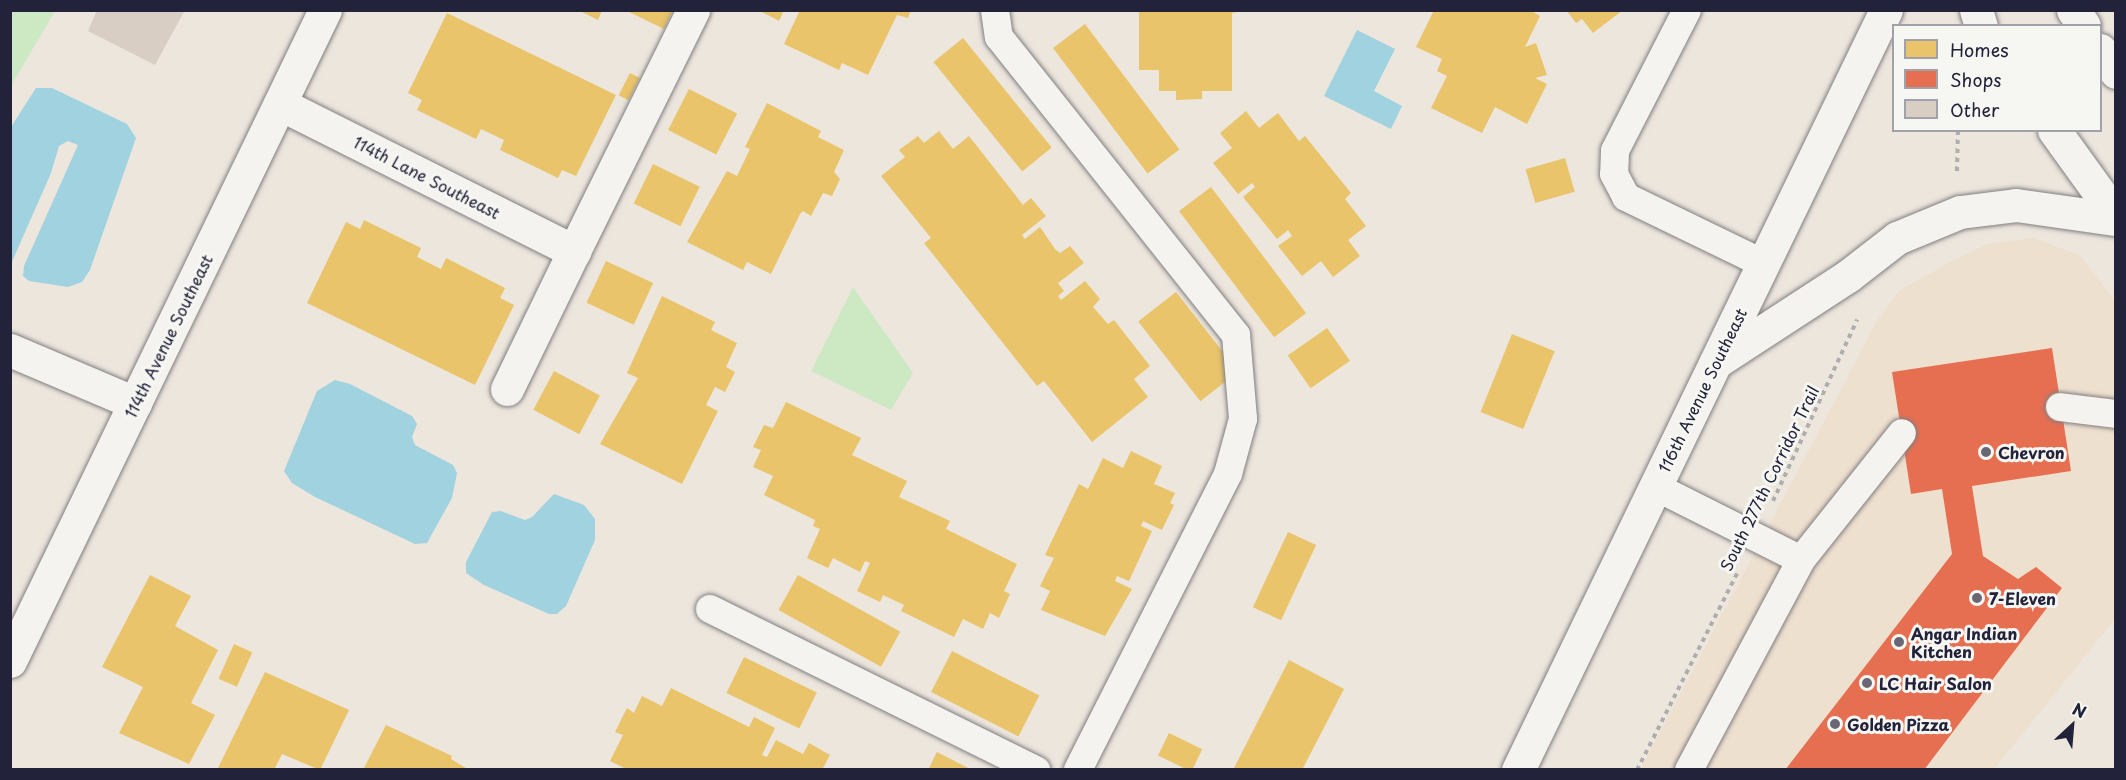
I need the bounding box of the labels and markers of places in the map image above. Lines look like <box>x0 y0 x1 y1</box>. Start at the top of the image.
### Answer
place label: Chevron <box>1998 442 2065 462</box>
marker: Chevron <box>1979 445 1993 459</box>
place label: 7-Eleven <box>1989 588 2056 608</box>
marker: 7-Eleven <box>1970 591 1984 605</box>
place label: Angar Indian Kitchen <box>1911 623 2019 661</box>
marker: Angar Indian Kitchen <box>1892 635 1906 649</box>
place label: LC Hair Salon <box>1879 673 1993 693</box>
marker: LC Hair Salon <box>1860 676 1874 690</box>
place label: Golden Pizza <box>1847 714 1951 734</box>
marker: Golden Pizza <box>1828 717 1842 731</box>

